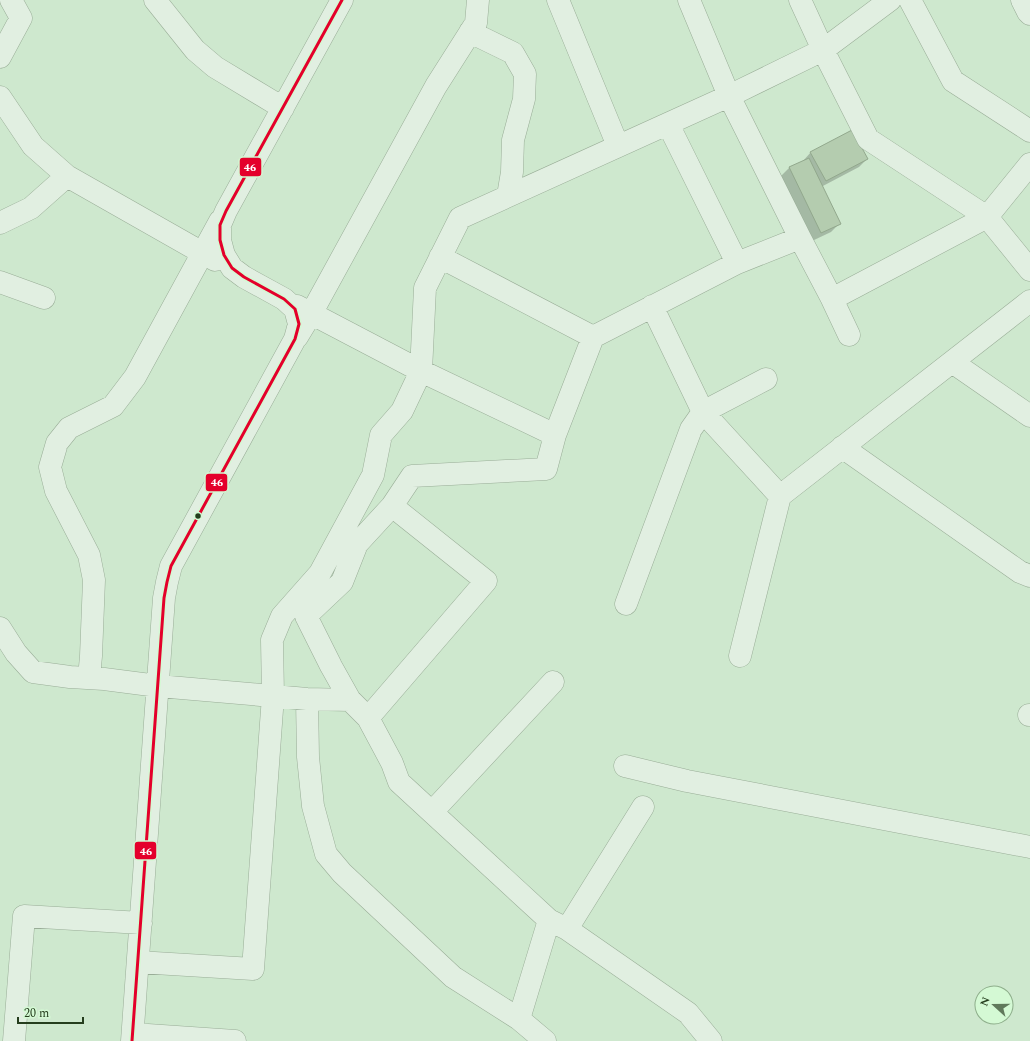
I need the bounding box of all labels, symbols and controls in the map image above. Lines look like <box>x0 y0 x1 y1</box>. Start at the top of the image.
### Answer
line badge: 46 <box>239 157 262 177</box>
text: 46 <box>244 159 256 176</box>
line badge: 46 <box>205 473 228 492</box>
text: 46 <box>211 474 223 491</box>
unlabelled marker <box>193 511 203 521</box>
line badge: 46 <box>134 841 157 860</box>
text: 46 <box>140 843 152 860</box>
north arrow <box>974 985 1014 1025</box>
text: N <box>976 994 995 1009</box>
scale bar <box>18 999 83 1025</box>
text: 20 m <box>24 1004 49 1023</box>

